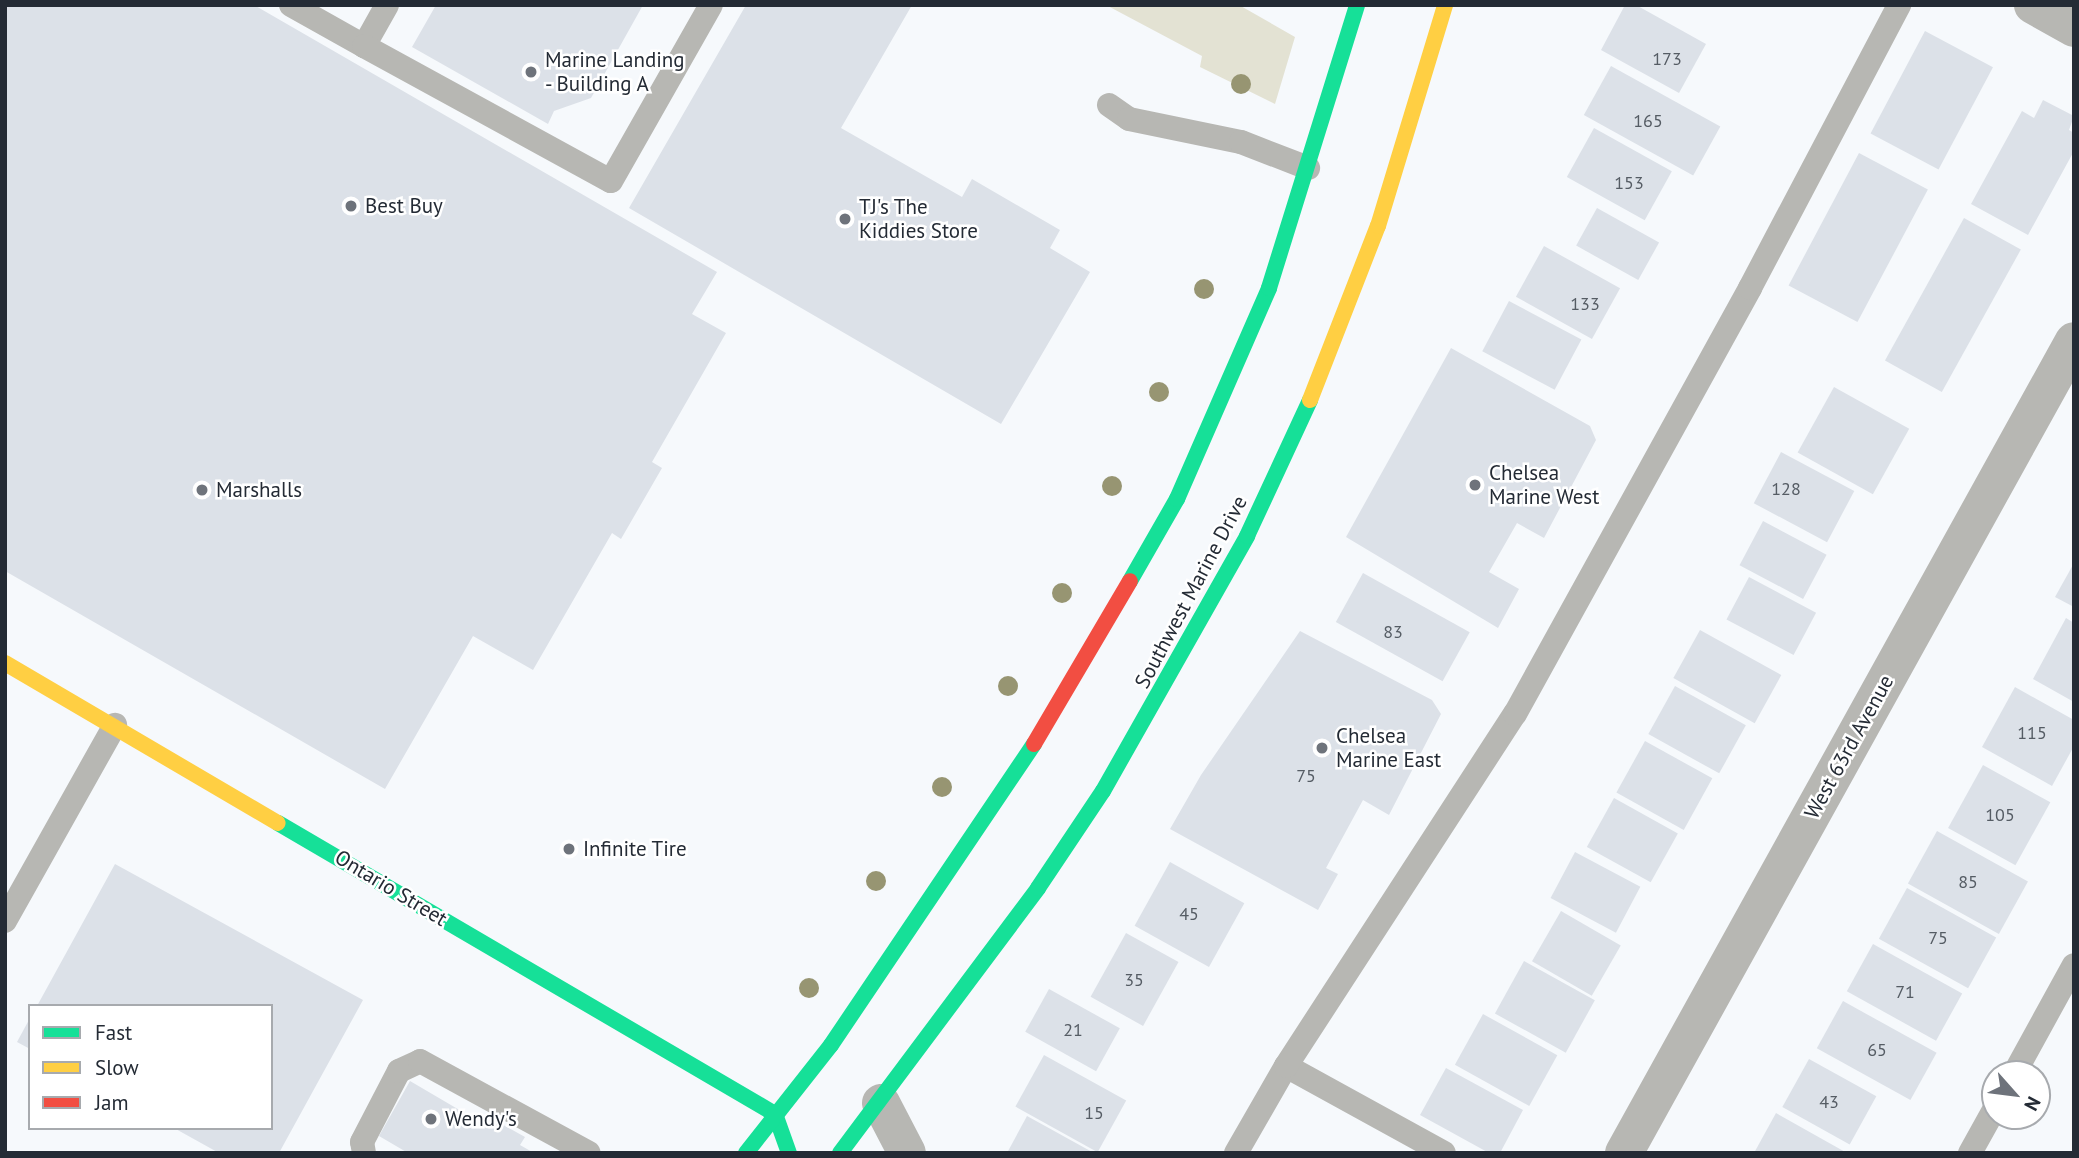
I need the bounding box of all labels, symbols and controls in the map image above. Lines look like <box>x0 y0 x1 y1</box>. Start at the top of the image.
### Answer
place label: Marine Landing - Building A <box>545 47 685 97</box>
house number: 173 <box>1652 48 1682 70</box>
marker: Marine Landing - Building A <box>523 64 539 80</box>
house number: 165 <box>1633 110 1663 132</box>
house number: 153 <box>1614 172 1644 194</box>
place label: Best Buy <box>365 193 443 219</box>
place label: TJ's The Kiddies Store <box>859 194 978 244</box>
marker: Best Buy <box>343 198 359 214</box>
marker: TJ's The Kiddies Store <box>837 211 853 227</box>
house number: 133 <box>1570 293 1600 315</box>
place label: Chelsea Marine West <box>1489 460 1600 510</box>
place label: Marshalls <box>216 477 302 503</box>
marker: Chelsea Marine West <box>1467 477 1483 493</box>
house number: 128 <box>1771 478 1801 500</box>
marker: Marshalls <box>194 482 210 498</box>
street label: Southwest Marine Drive <box>1130 491 1252 693</box>
house number: 83 <box>1383 621 1403 643</box>
street label: West 63rd Avenue <box>1799 670 1899 824</box>
house number: 115 <box>2017 722 2047 744</box>
place label: Chelsea Marine East <box>1336 723 1441 773</box>
marker: Chelsea Marine East <box>1314 740 1330 756</box>
house number: 75 <box>1296 765 1316 787</box>
house number: 105 <box>1985 804 2015 826</box>
place label: Infinite Tire <box>583 836 687 862</box>
marker: Infinite Tire <box>561 841 577 857</box>
street label: Ontario Street <box>330 845 452 931</box>
house number: 85 <box>1958 871 1978 893</box>
house number: 45 <box>1179 903 1199 925</box>
house number: 75 <box>1928 927 1948 949</box>
house number: 35 <box>1124 969 1144 991</box>
house number: 71 <box>1895 981 1915 1003</box>
legend <box>28 1004 273 1130</box>
text: Fast <box>95 1019 132 1046</box>
house number: 21 <box>1063 1019 1083 1041</box>
house number: 65 <box>1867 1039 1887 1061</box>
text: Slow <box>95 1054 139 1081</box>
north arrow <box>1981 1060 2051 1130</box>
text: Jam <box>95 1089 129 1116</box>
house number: 43 <box>1819 1091 1839 1113</box>
text: N <box>2019 1093 2046 1115</box>
house number: 15 <box>1084 1102 1104 1124</box>
place label: Wendy's <box>445 1106 517 1132</box>
marker: Wendy's <box>423 1111 439 1127</box>

